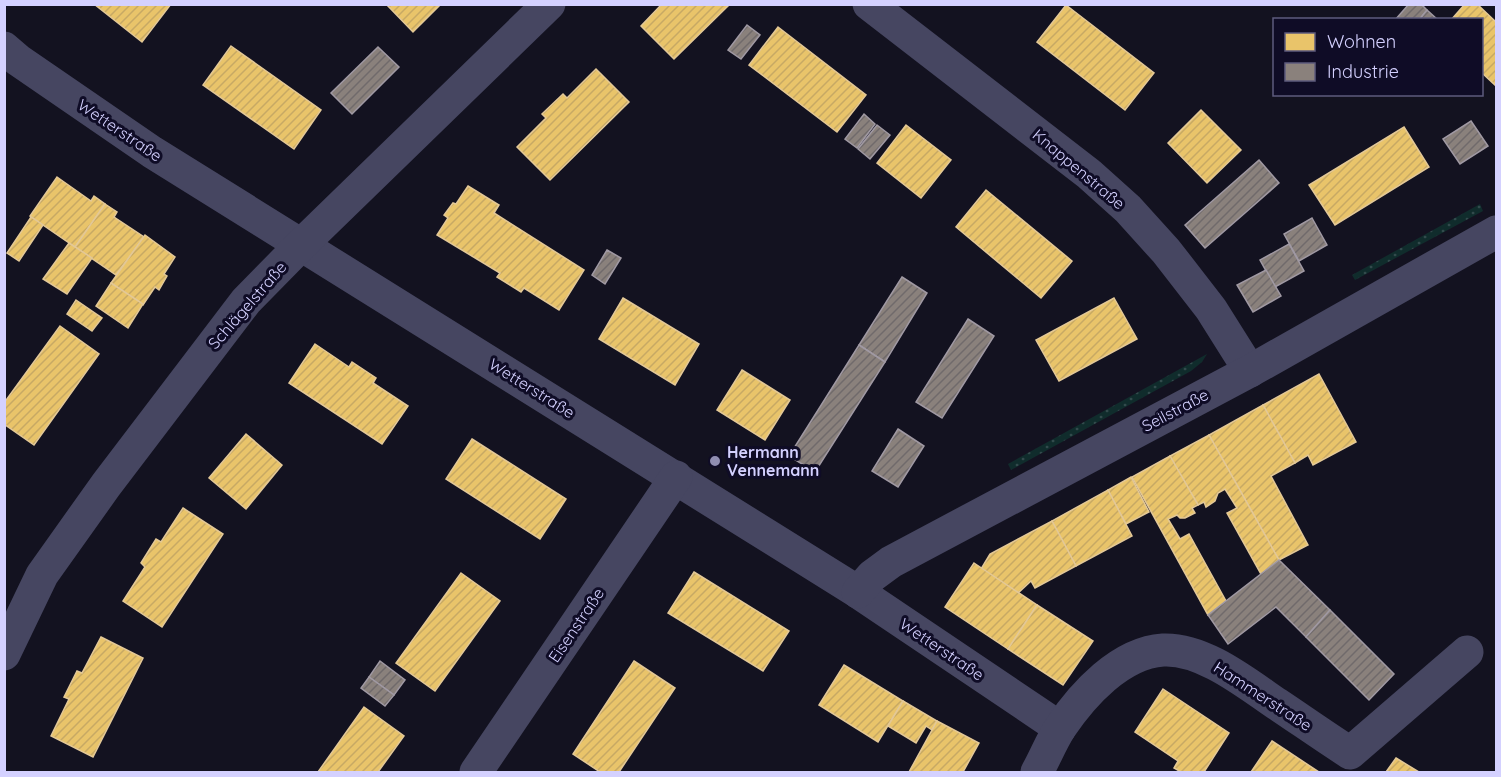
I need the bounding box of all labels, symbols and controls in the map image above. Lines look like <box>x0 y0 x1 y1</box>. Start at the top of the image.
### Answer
legend <box>1273 18 1483 96</box>
text: Wohnen <box>1327 30 1396 53</box>
text: Industrie <box>1327 60 1399 83</box>
street label: Wetterstraße <box>74 94 166 166</box>
street label: Knappenstraße <box>1029 124 1129 214</box>
street label: Schlägelstraße <box>204 257 290 353</box>
street label: Wetterstraße <box>485 354 579 422</box>
street label: Seilstraße <box>1138 384 1212 436</box>
place label: Hermann Vennemann <box>727 442 819 480</box>
marker: Hermann Vennemann <box>708 454 722 468</box>
street label: Eisenstraße <box>544 584 608 666</box>
street label: Wetterstraße <box>896 613 988 685</box>
street label: Hammerstraße <box>1210 657 1316 735</box>

